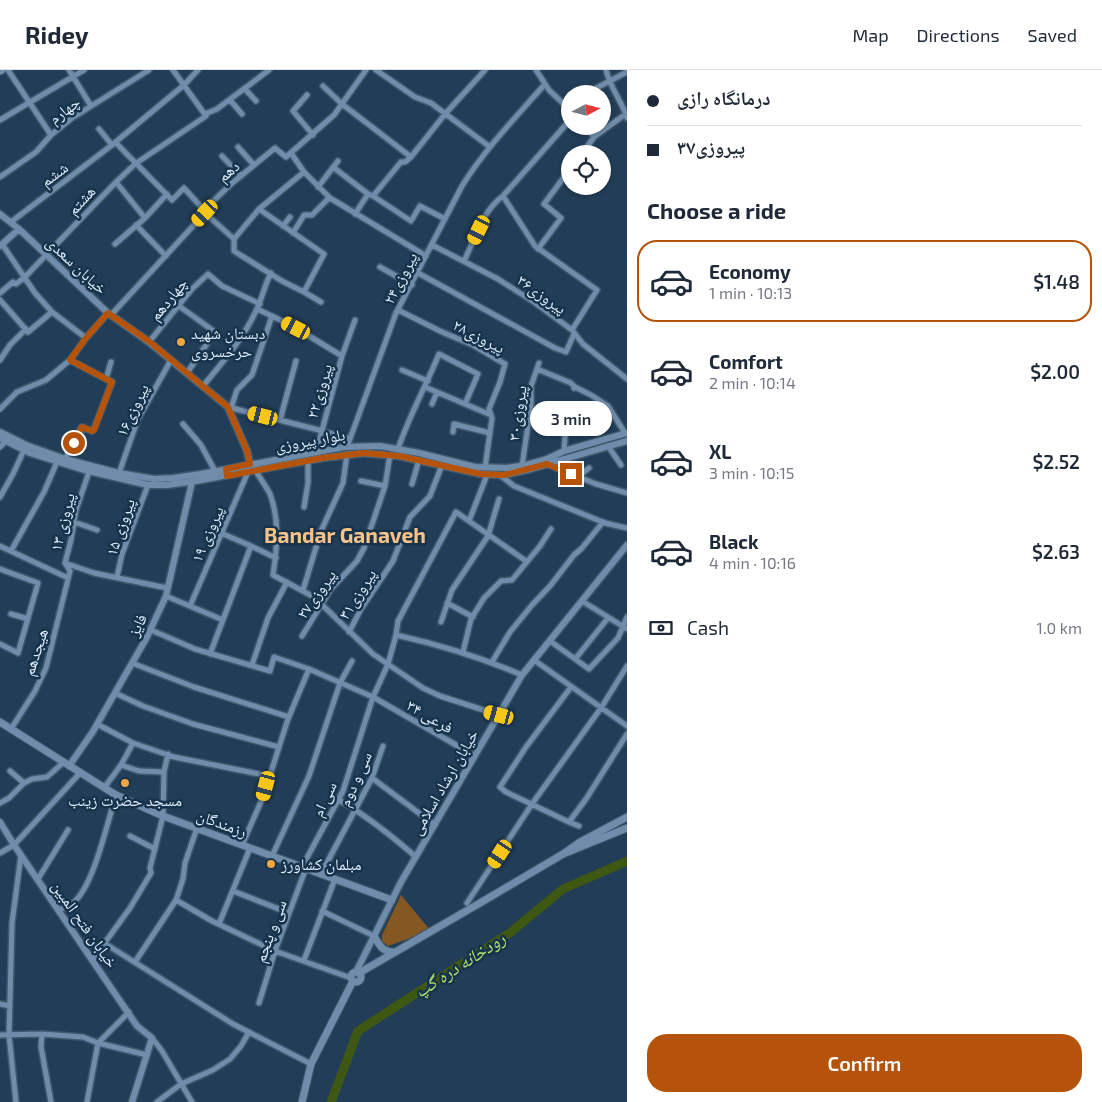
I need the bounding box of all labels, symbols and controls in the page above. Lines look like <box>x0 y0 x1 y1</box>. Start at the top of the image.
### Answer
text: Ridey <box>25 20 88 49</box>
text: Map <box>852 24 889 46</box>
text: Directions <box>917 24 1000 46</box>
text: Saved <box>1028 24 1077 46</box>
north arrow <box>561 85 611 135</box>
map controls <box>561 85 611 195</box>
text: درمانگاه رازی <box>677 86 770 109</box>
street label: چهارم <box>44 92 84 129</box>
text: پیروزی۳۷ <box>677 135 745 158</box>
button: locate <box>561 145 611 195</box>
street label: دهم <box>213 156 244 187</box>
street label: ششم <box>36 157 72 192</box>
street label: هشتم <box>62 181 100 220</box>
car <box>189 197 220 229</box>
text: Choose a ride <box>647 197 786 223</box>
car <box>465 213 492 247</box>
street label: خیابان سعدی <box>42 232 112 299</box>
street label: پیروزی۲۴ <box>378 248 423 308</box>
icon: car <box>649 259 694 304</box>
text: Economy <box>709 260 791 283</box>
street label: پیروزی۳۶ <box>513 270 571 319</box>
text: $1.48 <box>1033 270 1080 293</box>
street label: چهاردهم <box>145 273 192 325</box>
text: 1 min · 10:13 <box>709 283 792 302</box>
street label: پیروزی۲۸ <box>449 314 509 359</box>
car <box>279 315 312 341</box>
place label: دبستان شهید حرخسروی <box>191 323 265 362</box>
marker: دبستان شهید حرخسروی <box>175 336 187 348</box>
icon: car <box>649 349 694 394</box>
text: Comfort <box>709 350 783 373</box>
text: $2.00 <box>1030 360 1080 383</box>
street label: پیروزی۲۲ <box>302 361 337 421</box>
text: 2 min · 10:14 <box>709 373 796 392</box>
street label: پیروزی۱۶ <box>111 380 154 440</box>
street label: پیروزی۳۰ <box>503 384 532 442</box>
callout: 3 min <box>530 402 612 436</box>
car <box>246 405 279 427</box>
text: 3 min <box>551 409 591 428</box>
street label: بلوار پیروزی <box>273 424 347 457</box>
route start <box>63 432 85 454</box>
icon: car <box>649 439 694 484</box>
text: XL <box>709 440 731 463</box>
text: $2.52 <box>1032 450 1080 473</box>
route end <box>560 463 582 485</box>
text: 3 min · 10:15 <box>709 463 794 482</box>
street label: پیروزی ۱۳ <box>45 491 80 553</box>
street label: پیروزی ۱۵ <box>101 495 140 559</box>
street label: پیروزی ۱۹ <box>186 503 229 566</box>
district label: Bandar Ganaveh <box>264 522 426 547</box>
icon: car <box>649 529 694 574</box>
text: Black <box>709 530 759 553</box>
text: $2.63 <box>1032 540 1080 563</box>
text: 4 min · 10:16 <box>709 553 796 572</box>
street label: پیروزی۲۷ <box>292 565 341 623</box>
street label: پیروزی۳۱ <box>334 565 381 623</box>
street label: فایز <box>123 610 151 640</box>
icon: cash <box>647 614 675 642</box>
text: Cash <box>687 616 729 639</box>
text: 1.0 km <box>1037 618 1082 637</box>
street label: هیجدهم <box>18 626 53 679</box>
street label: فرعی ۳۴ <box>403 695 457 738</box>
car <box>482 704 515 726</box>
street label: خیابان ارشاد اسلامی <box>406 726 483 839</box>
street label: سی و دوم <box>334 748 377 810</box>
car <box>254 770 277 802</box>
marker: مسجد حضرت زینب <box>119 777 131 789</box>
street label: سی ام <box>307 778 342 820</box>
place label: مسجد حضرت زینب <box>68 790 182 810</box>
street label: رزمندگان <box>194 805 250 842</box>
car <box>485 837 514 871</box>
place label: مبلمان کشاورز <box>280 854 362 875</box>
marker: مبلمان کشاورز <box>265 858 277 870</box>
street label: خیابان فتح المبین <box>47 877 122 972</box>
street label: سی و پنجم <box>249 897 292 966</box>
water label: رودخانه دره گپ <box>410 927 510 1003</box>
button: Confirm <box>647 1034 1082 1092</box>

